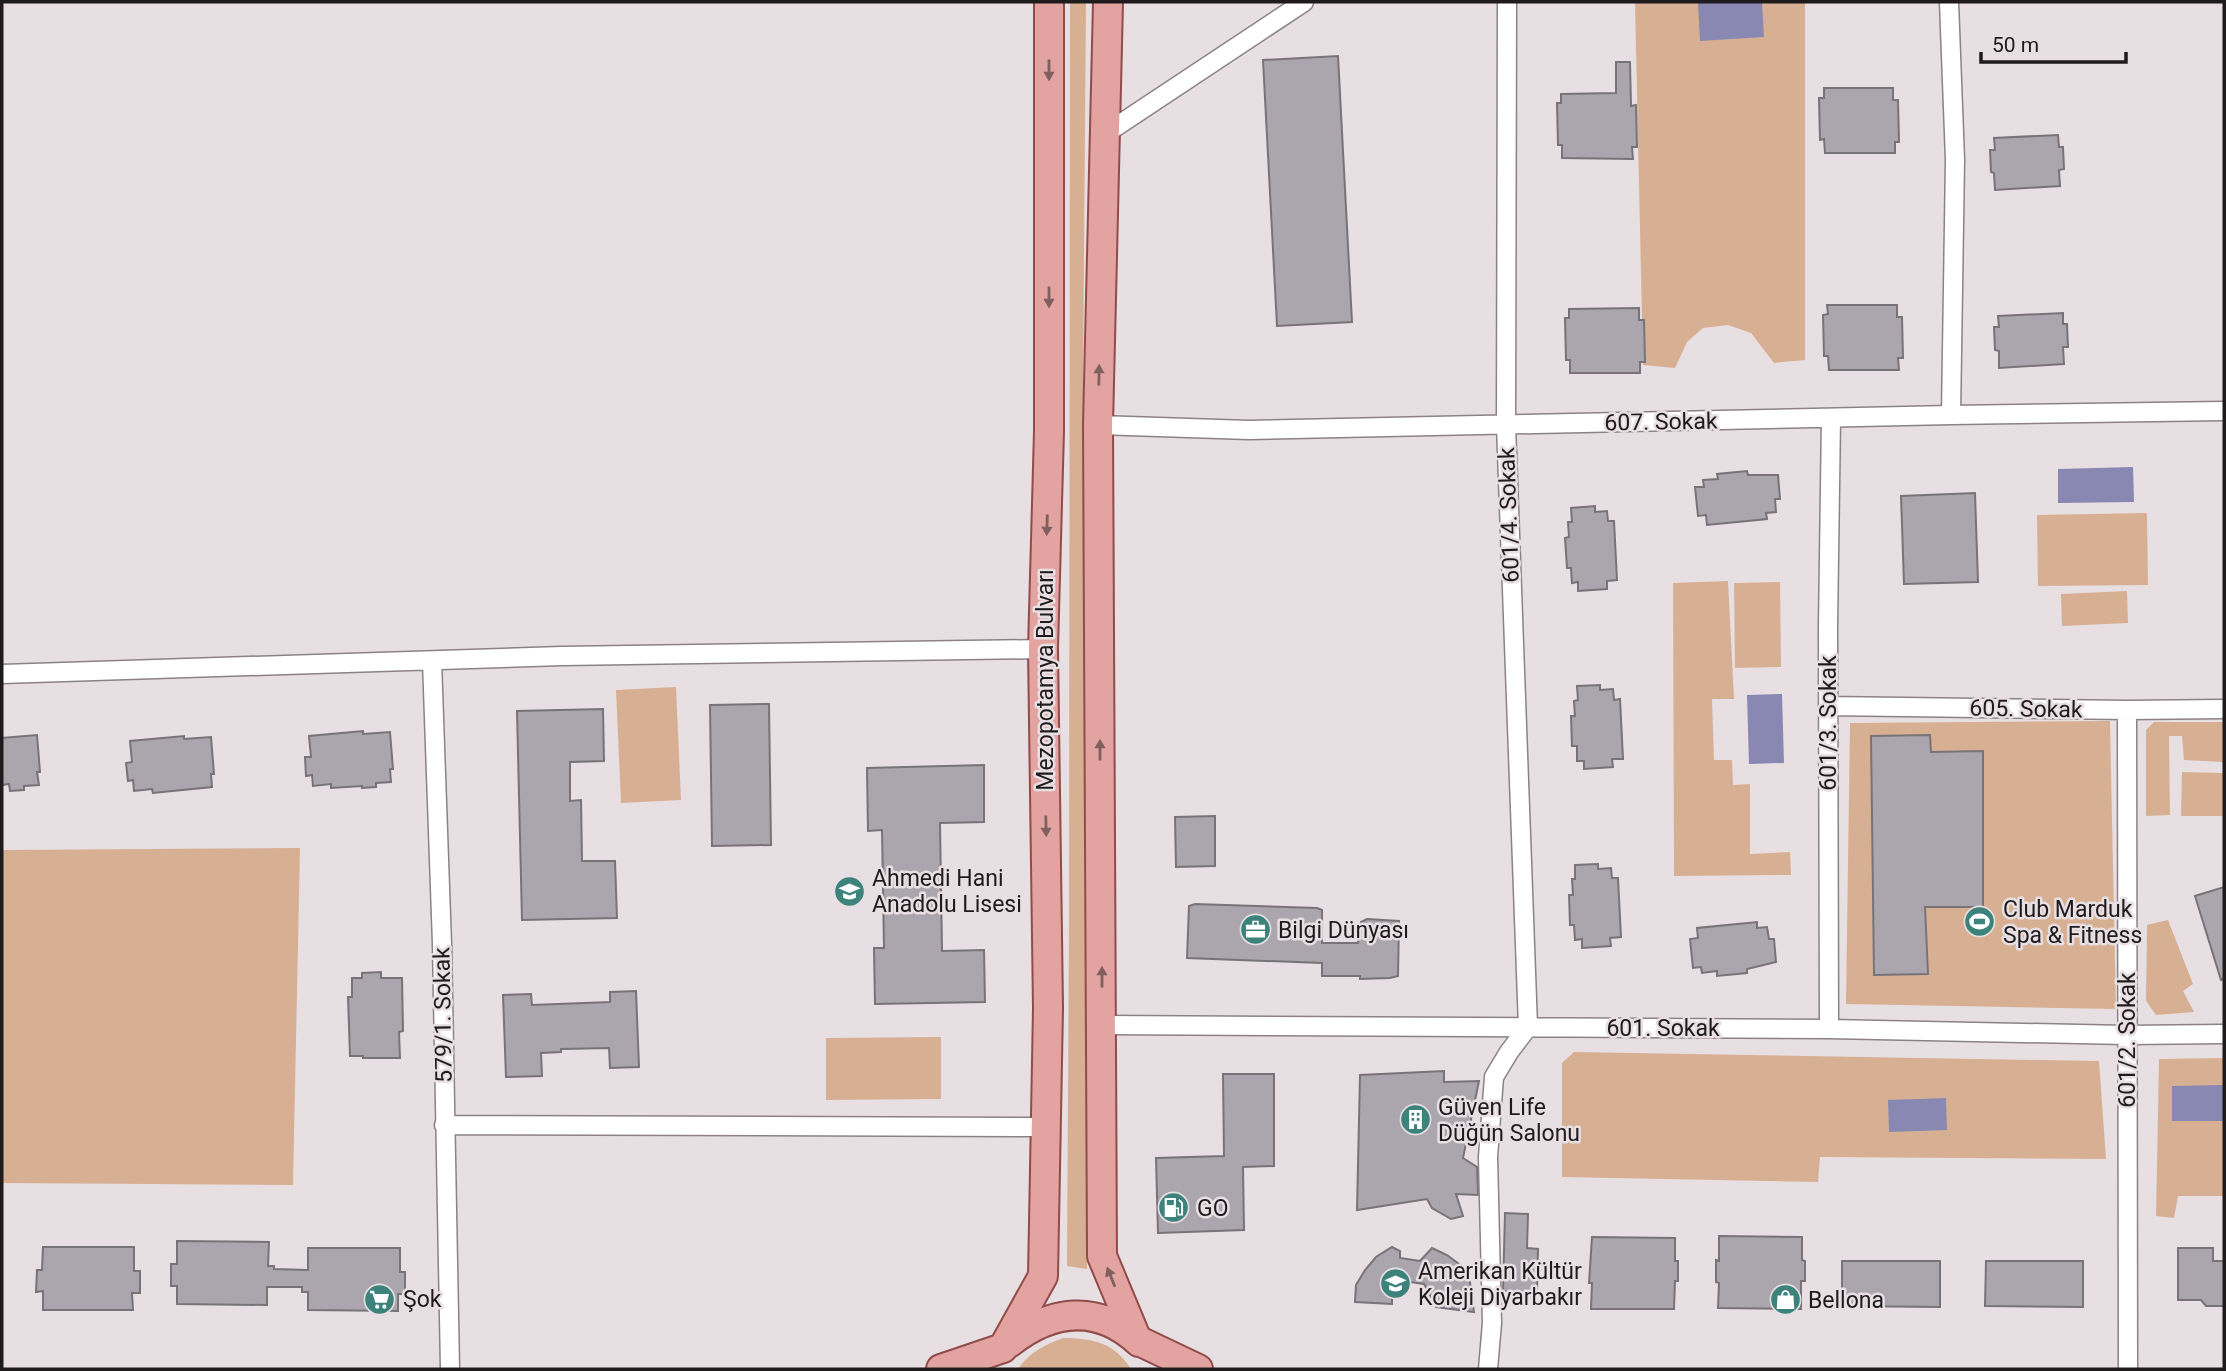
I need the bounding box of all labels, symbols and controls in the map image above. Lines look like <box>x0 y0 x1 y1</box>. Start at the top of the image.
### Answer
scale bar <box>1981 21 2126 65</box>
text: 50 m <box>1992 33 2039 57</box>
one-way arrow <box>1043 59 1055 81</box>
one-way arrow <box>1043 287 1055 309</box>
one-way arrow <box>1093 364 1105 386</box>
street label: 607. Sokak <box>1604 408 1718 436</box>
street label: 601/4. Sokak <box>1493 446 1525 583</box>
one-way arrow <box>1041 514 1052 536</box>
street label: Mezopotamya Bulvarı <box>1032 569 1059 791</box>
street label: 601/3. Sokak <box>1815 655 1842 791</box>
street label: 605. Sokak <box>1969 695 2083 723</box>
one-way arrow <box>1094 739 1106 761</box>
one-way arrow <box>1040 815 1051 837</box>
place label: Ahmedi Hani Anadolu Lisesi <box>872 865 1022 918</box>
school or university icon: Ahmedi Hani Anadolu Lisesi <box>832 874 866 908</box>
place label: Club Marduk Spa & Fitness <box>2003 896 2142 949</box>
sports icon: Club Marduk Spa & Fitness <box>1963 905 1997 939</box>
office icon: Bilgi Dünyası <box>1238 913 1272 947</box>
place label: Bilgi Dünyası <box>1278 917 1409 944</box>
street label: 579/1. Sokak <box>428 947 458 1083</box>
one-way arrow <box>1096 966 1108 988</box>
street label: 601/2. Sokak <box>2114 972 2141 1108</box>
street label: 601. Sokak <box>1606 1015 1720 1042</box>
place label: Güven Life Düğün Salonu <box>1438 1094 1580 1147</box>
building icon: Güven Life Düğün Salonu <box>1398 1103 1432 1137</box>
fuel station icon: GO <box>1157 1191 1191 1225</box>
place label: GO <box>1197 1195 1229 1222</box>
place label: Amerikan Kültür Koleji Diyarbakır <box>1418 1258 1582 1311</box>
one-way arrow <box>1105 1266 1116 1287</box>
school or university icon: Amerikan Kültür Koleji Diyarbakır <box>1378 1267 1412 1301</box>
supermarket icon: Şok <box>363 1282 397 1316</box>
shop icon: Bellona <box>1768 1283 1802 1317</box>
place label: Şok <box>403 1286 442 1313</box>
place label: Bellona <box>1808 1287 1884 1314</box>

